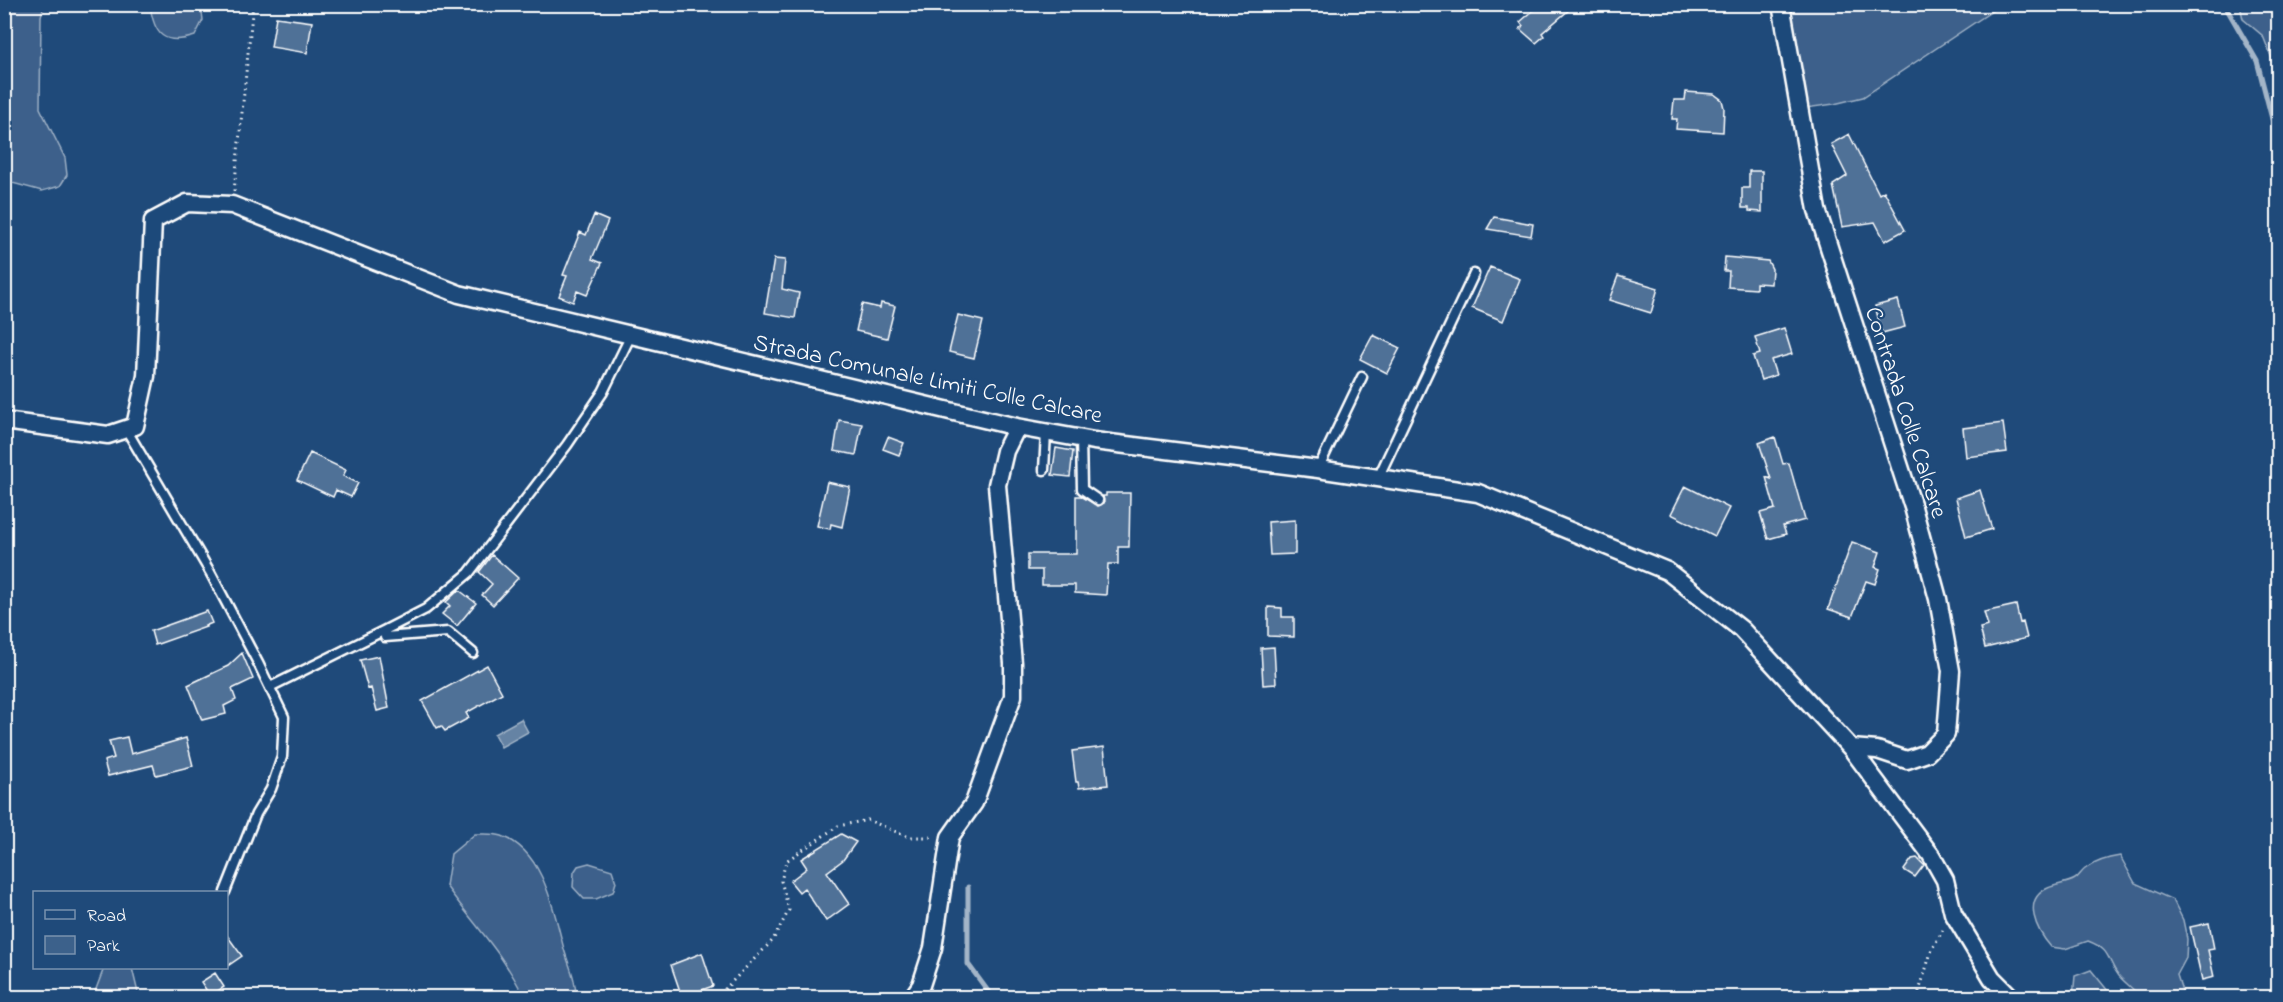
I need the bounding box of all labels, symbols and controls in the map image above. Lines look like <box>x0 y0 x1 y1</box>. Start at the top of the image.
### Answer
street label: Contrada Colle Calcare <box>1854 303 1955 523</box>
street label: Strada Comunale Limiti Colle Calcare <box>750 326 1106 435</box>
legend <box>33 891 228 969</box>
text: Road <box>87 904 126 930</box>
text: Park <box>87 934 120 960</box>

